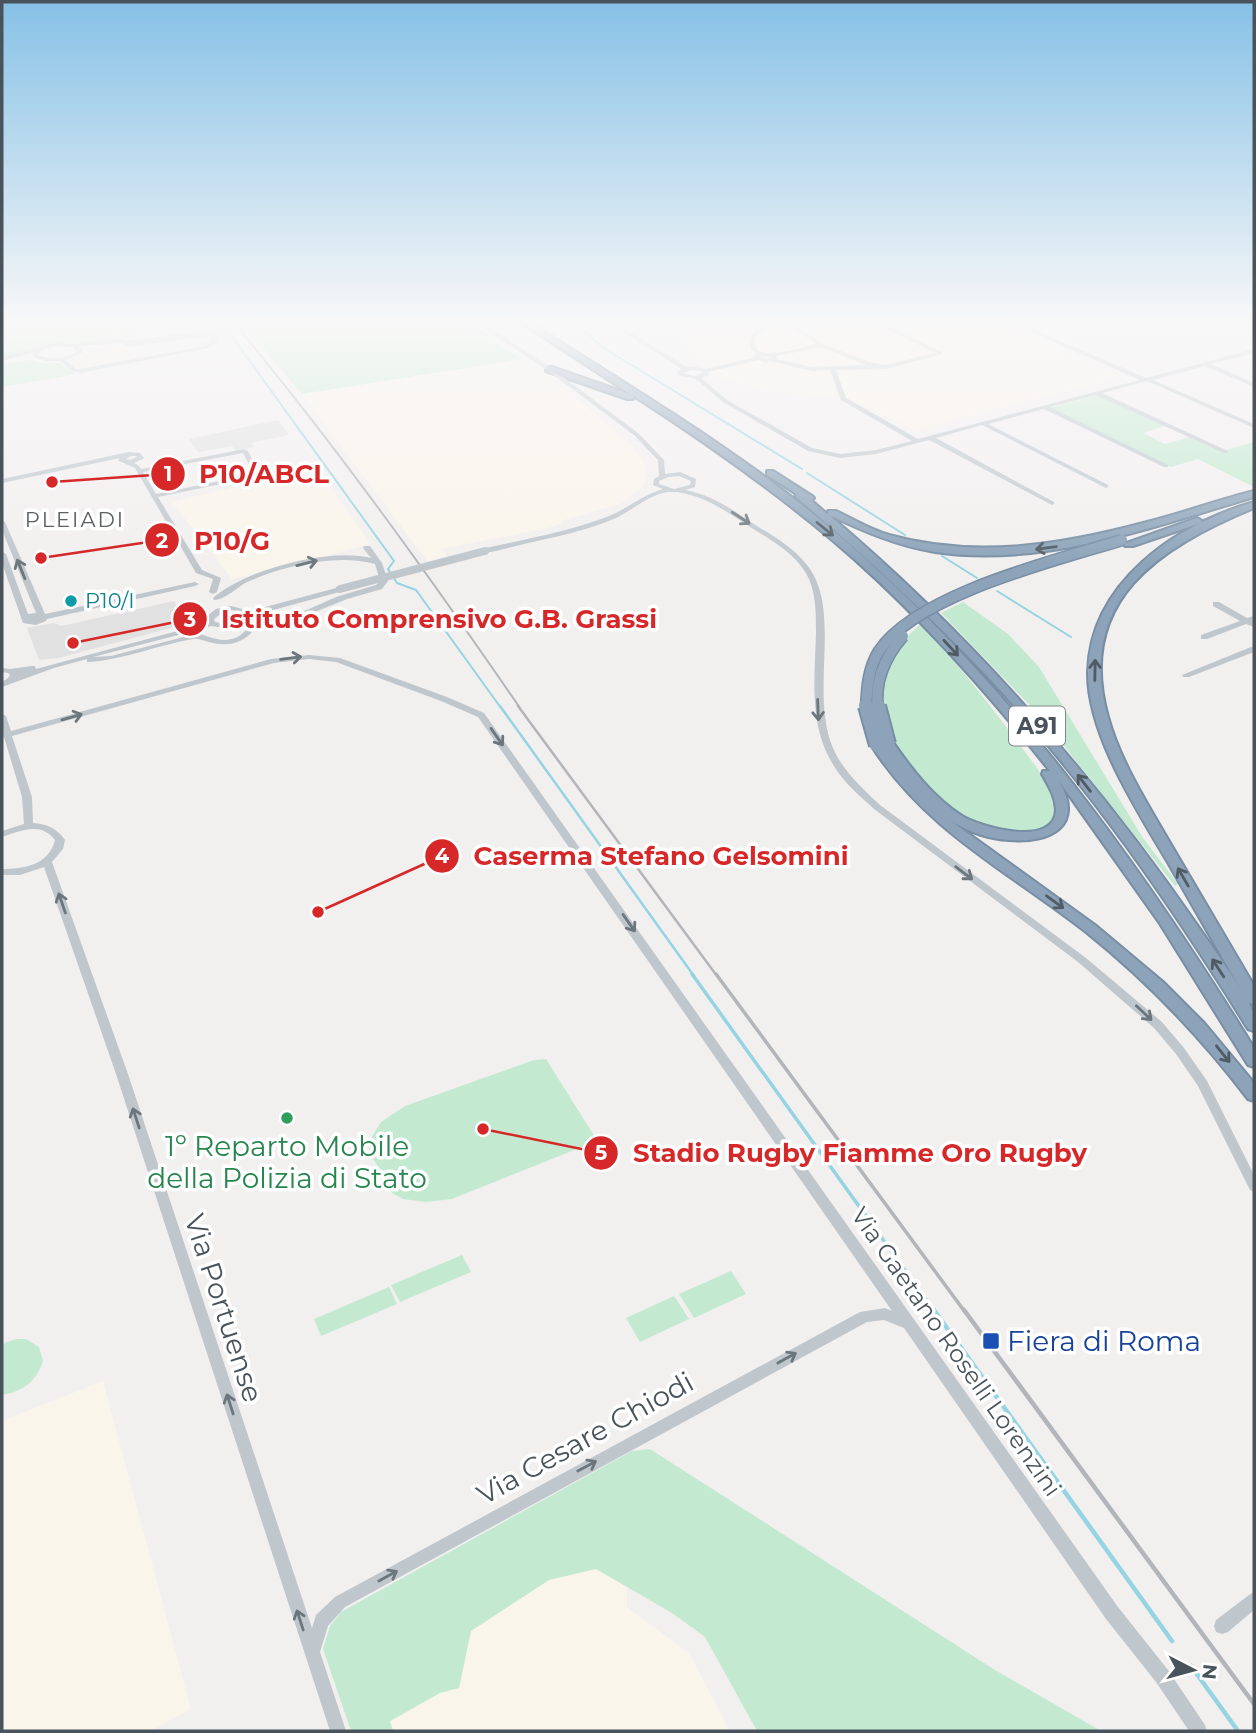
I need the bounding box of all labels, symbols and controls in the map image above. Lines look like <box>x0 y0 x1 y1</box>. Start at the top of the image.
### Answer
callout: P10/ABCL <box>150 450 343 497</box>
text: P10/ABCL <box>199 458 329 490</box>
text: 1 <box>164 461 172 486</box>
district label: PLEIADI <box>25 507 125 532</box>
one-way arrow <box>731 511 750 525</box>
callout: P10/G <box>145 517 284 564</box>
one-way arrow <box>816 521 834 537</box>
text: P10/G <box>194 525 270 557</box>
text: 2 <box>156 528 168 553</box>
one-way arrow <box>1035 542 1058 555</box>
one-way arrow <box>295 556 318 569</box>
one-way arrow <box>14 559 27 580</box>
place label: P10/I <box>85 588 135 613</box>
marker: P10/I <box>63 593 79 609</box>
callout: Istituto Comprensivo G.B. Grassi <box>172 596 671 643</box>
text: Istituto Comprensivo G.B. Grassi <box>221 603 657 635</box>
text: 3 <box>183 607 196 632</box>
one-way arrow <box>943 639 959 657</box>
one-way arrow <box>279 652 302 665</box>
one-way arrow <box>1088 659 1102 682</box>
one-way arrow <box>812 698 825 721</box>
road number: A91 <box>1009 706 1065 746</box>
one-way arrow <box>60 709 82 722</box>
one-way arrow <box>490 727 505 746</box>
one-way arrow <box>1077 775 1092 793</box>
callout: Caserma Stefano Gelsomini <box>425 832 862 879</box>
text: Caserma Stefano Gelsomini <box>474 840 848 872</box>
text: 4 <box>435 843 450 868</box>
one-way arrow <box>955 865 974 880</box>
one-way arrow <box>1176 867 1190 887</box>
one-way arrow <box>55 892 67 914</box>
one-way arrow <box>1046 894 1065 909</box>
one-way arrow <box>621 913 636 932</box>
one-way arrow <box>1210 958 1224 978</box>
one-way arrow <box>1135 1004 1152 1021</box>
one-way arrow <box>1216 1045 1231 1063</box>
one-way arrow <box>129 1107 142 1129</box>
marker: 1º Reparto Mobile della Polizia di Stato <box>279 1110 295 1126</box>
place label: 1º Reparto Mobile della Polizia di Stato <box>147 1129 427 1195</box>
callout: Stadio Rugby Fiamme Oro Rugby <box>584 1129 1100 1176</box>
text: Stadio Rugby Fiamme Oro Rugby <box>633 1137 1087 1169</box>
text: 5 <box>595 1140 607 1165</box>
street label: Via Gaetano Roselli Lorenzini <box>845 1202 1068 1502</box>
street label: Via Portuense <box>178 1210 270 1406</box>
place label: Fiera di Roma <box>1007 1324 1201 1358</box>
marker: Fiera di Roma <box>981 1331 1001 1351</box>
one-way arrow <box>777 1350 797 1364</box>
street label: Via Cesare Chiodi <box>471 1364 699 1512</box>
one-way arrow <box>222 1393 235 1415</box>
one-way arrow <box>577 1459 597 1473</box>
one-way arrow <box>377 1569 398 1582</box>
one-way arrow <box>293 1609 306 1631</box>
north arrow <box>1158 1635 1228 1705</box>
text: N <box>1197 1663 1222 1681</box>

